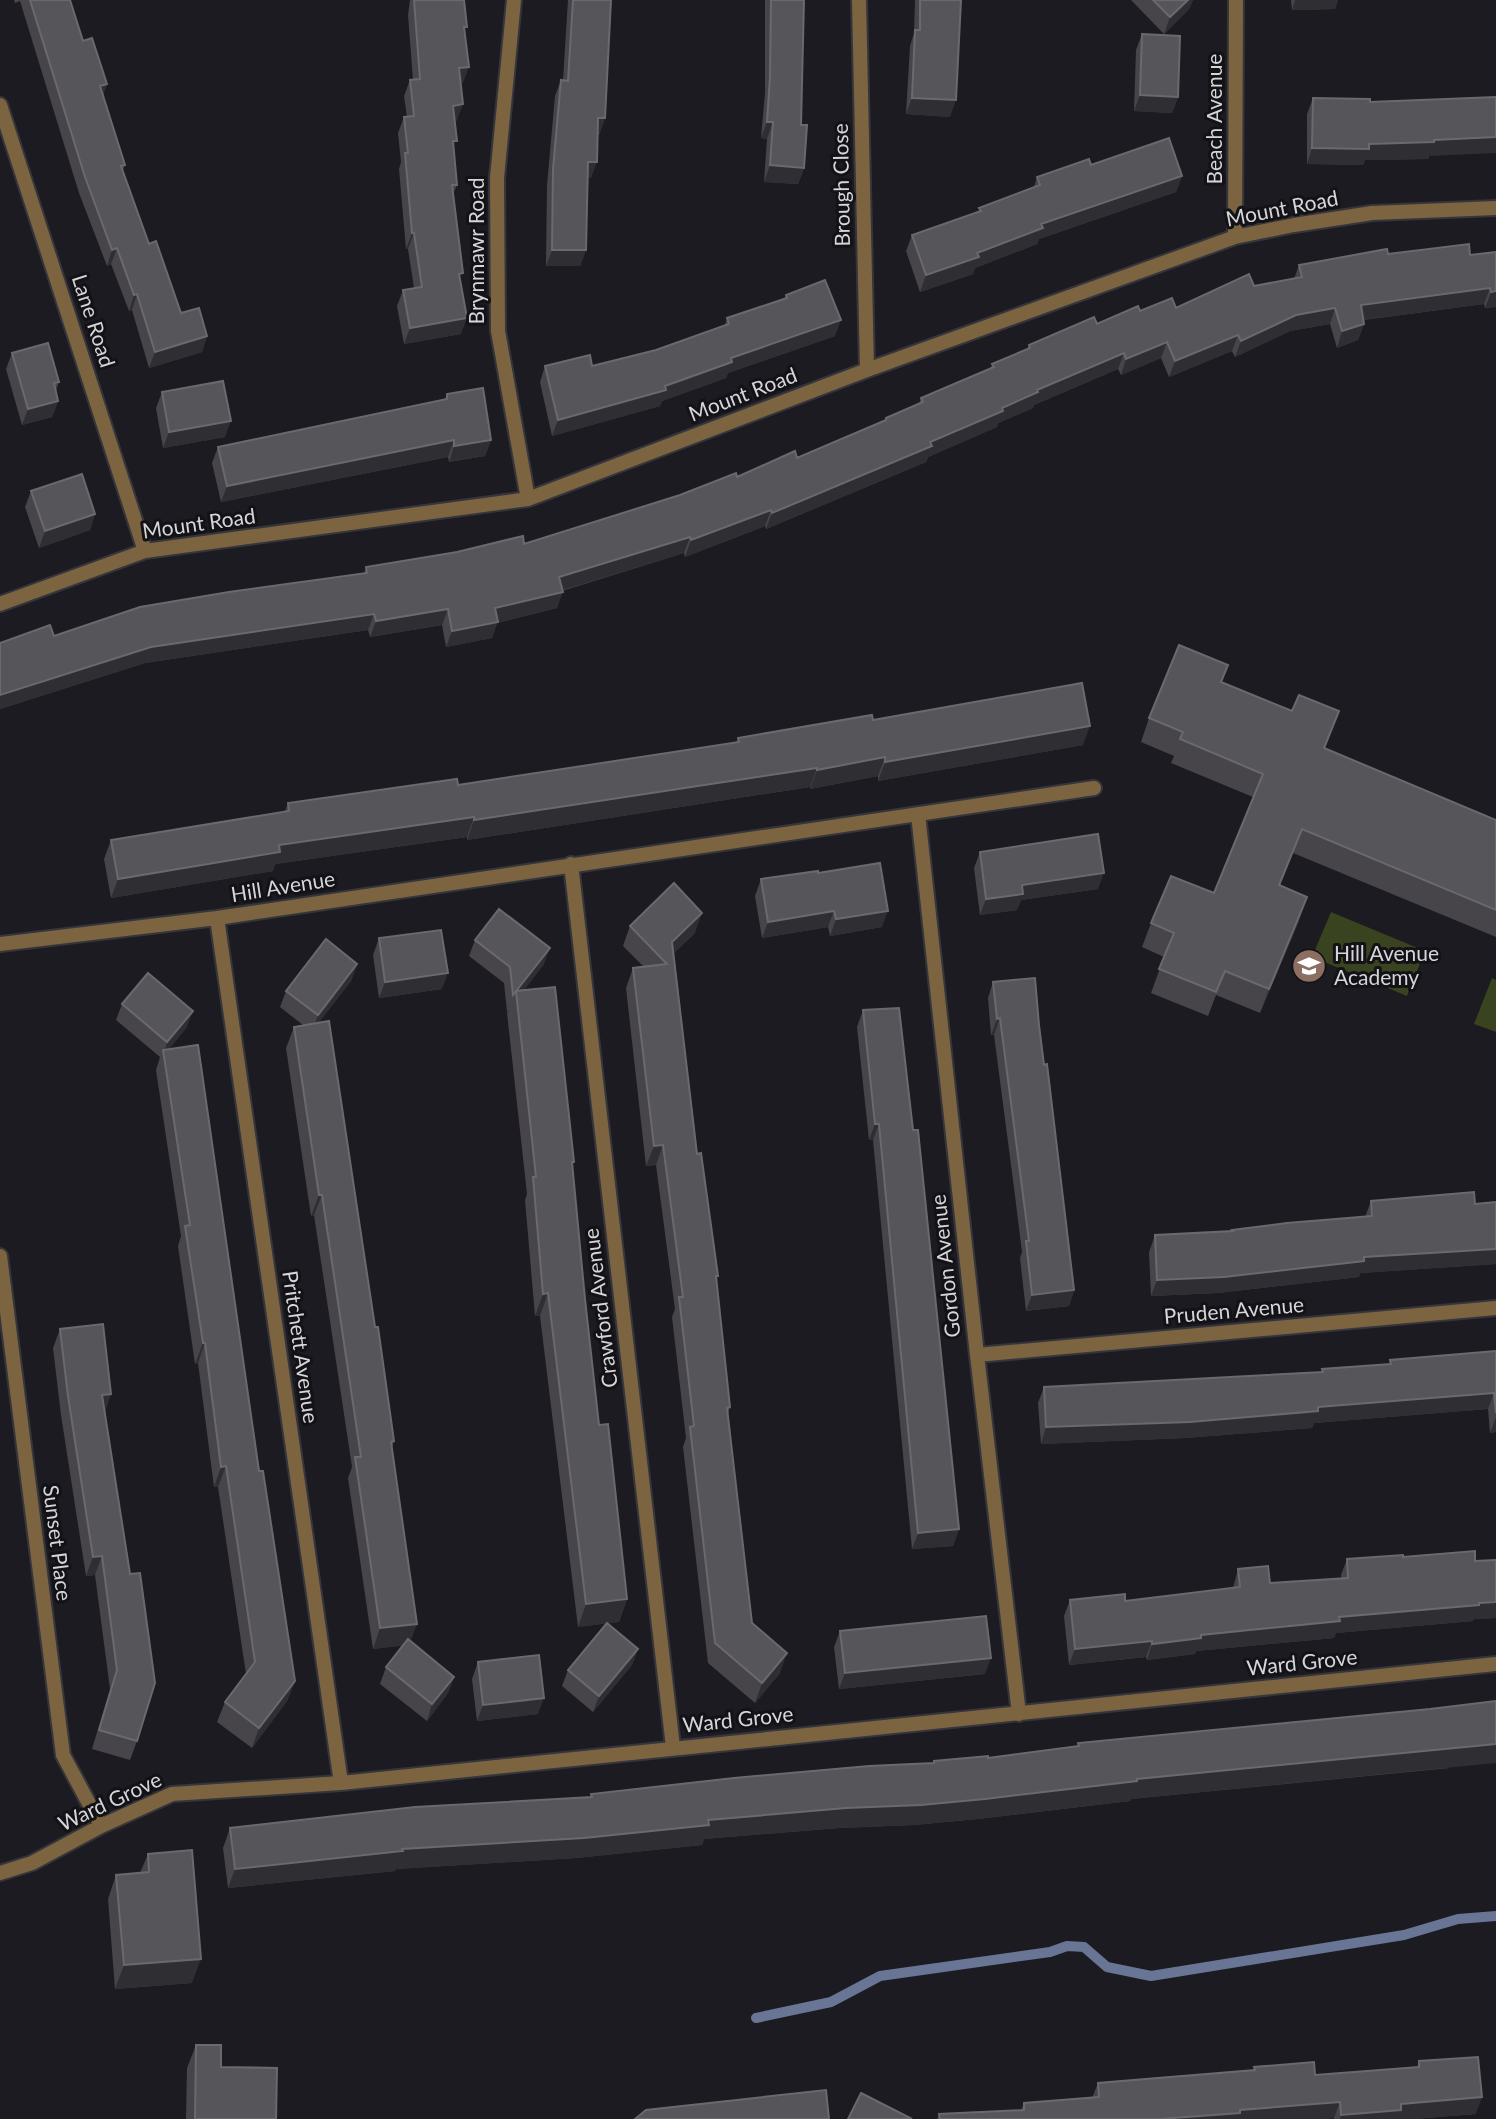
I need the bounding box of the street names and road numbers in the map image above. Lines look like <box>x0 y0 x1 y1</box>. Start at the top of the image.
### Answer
street label: Beach Avenue <box>1201 54 1226 184</box>
street label: Brough Close <box>827 123 854 247</box>
street label: Brynmawr Road <box>463 178 488 324</box>
street label: Mount Road <box>1223 184 1340 231</box>
street label: Lane Road <box>68 271 121 370</box>
street label: Mount Road <box>685 362 800 426</box>
street label: Mount Road <box>141 502 257 543</box>
street label: Hill Avenue <box>229 865 337 906</box>
street label: Gordon Avenue <box>925 1193 964 1339</box>
street label: Crawford Avenue <box>577 1227 622 1389</box>
street label: Pritchett Avenue <box>278 1269 325 1425</box>
street label: Pruden Avenue <box>1163 1291 1305 1328</box>
street label: Sunset Place <box>39 1483 78 1602</box>
street label: Ward Grove <box>1245 1643 1358 1680</box>
street label: Ward Grove <box>681 1700 794 1737</box>
street label: Ward Grove <box>54 1766 165 1835</box>

